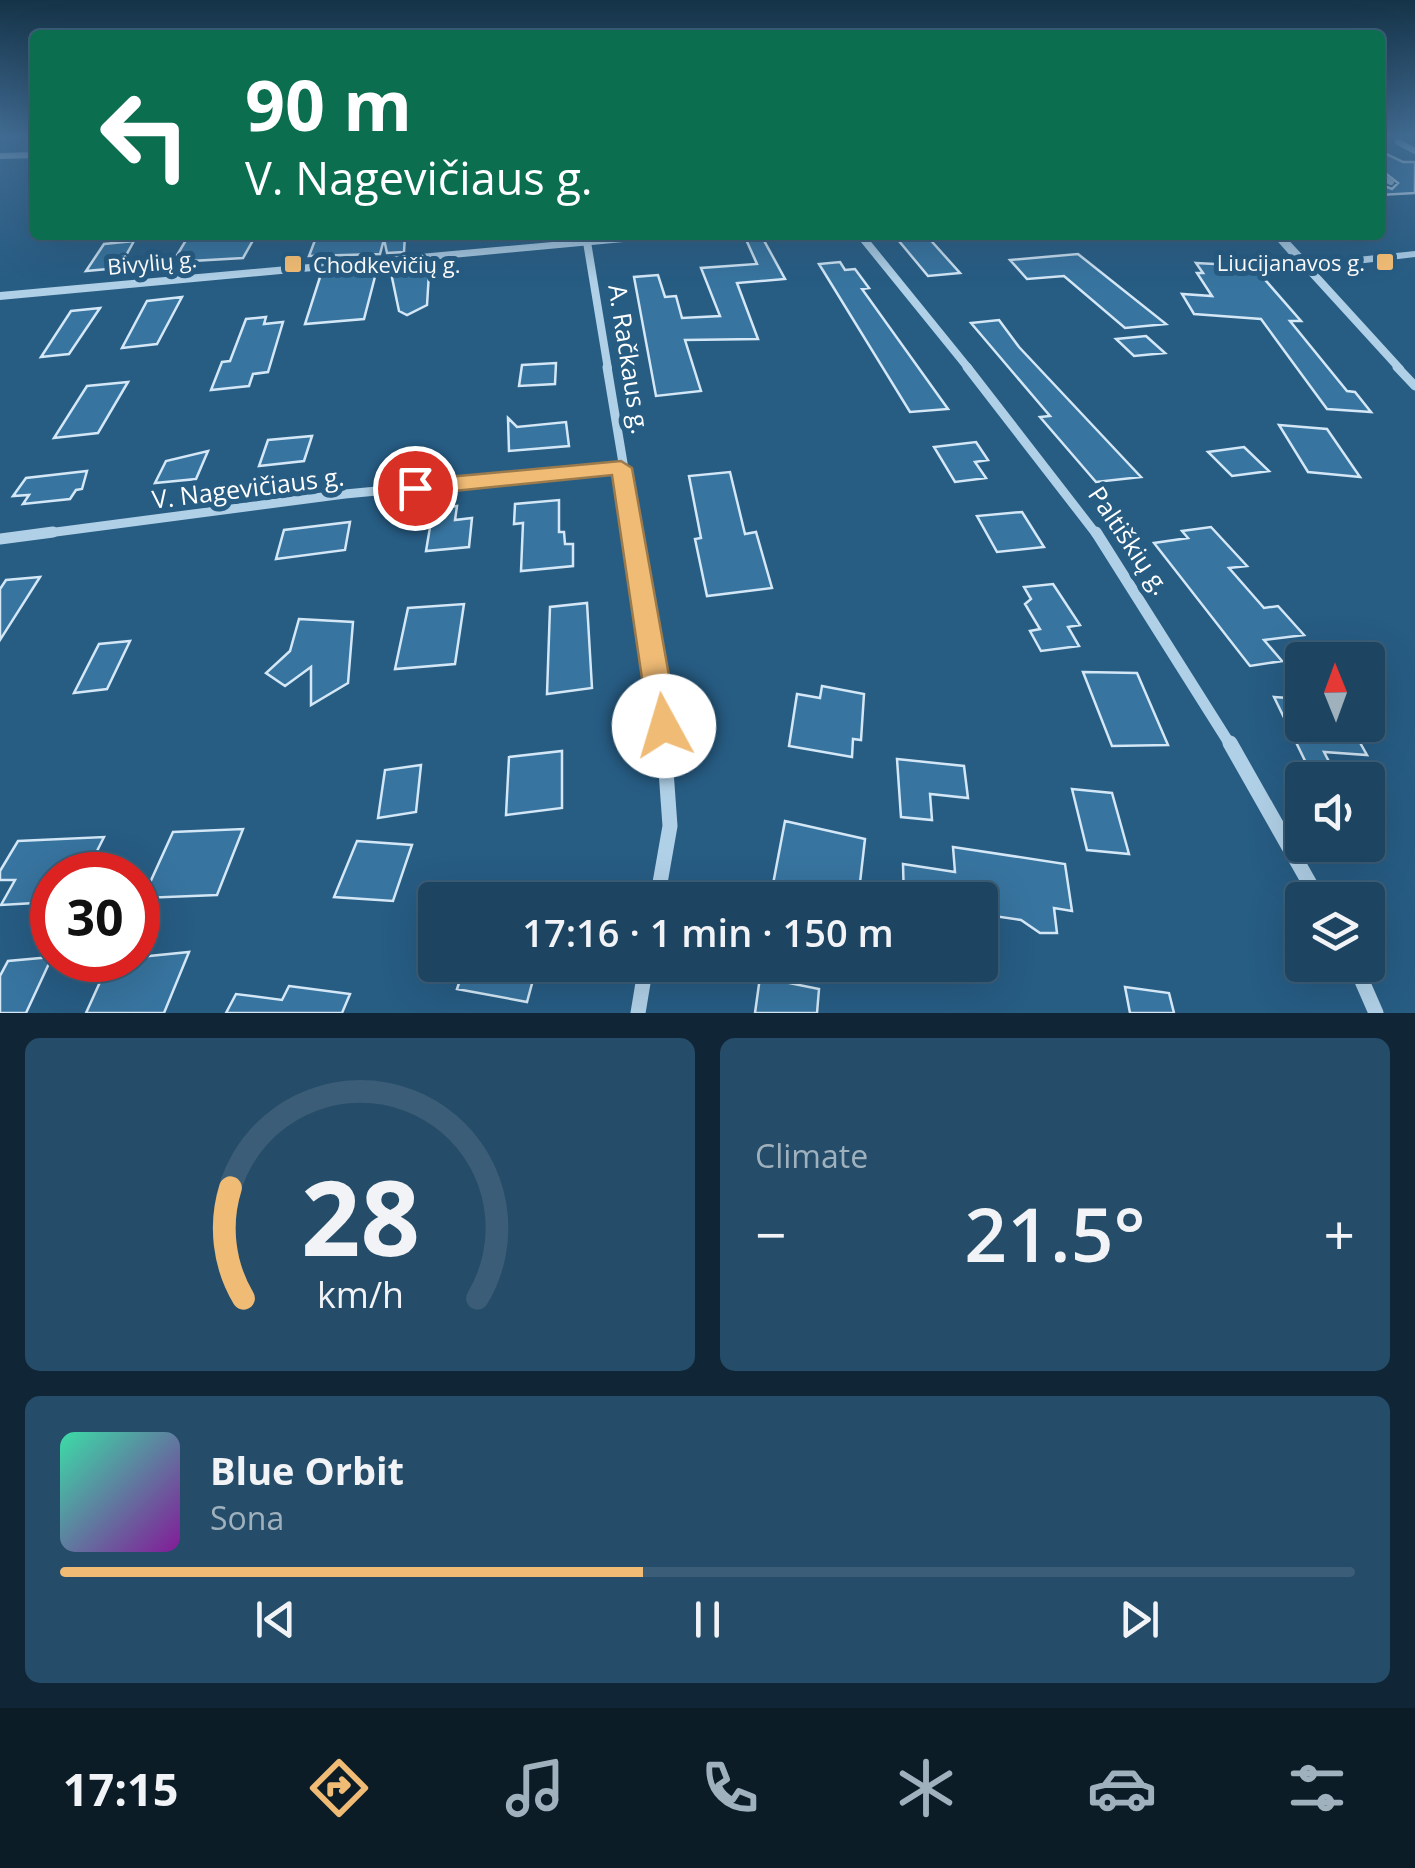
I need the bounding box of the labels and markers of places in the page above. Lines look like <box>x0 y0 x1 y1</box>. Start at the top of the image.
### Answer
place label: Liucijanavos g. <box>1217 247 1365 277</box>
place label: Chodkevičių g. <box>313 249 461 279</box>
marker: Liucijanavos g. <box>1374 251 1396 273</box>
marker: Chodkevičių g. <box>282 253 304 275</box>
pin <box>373 446 458 531</box>

